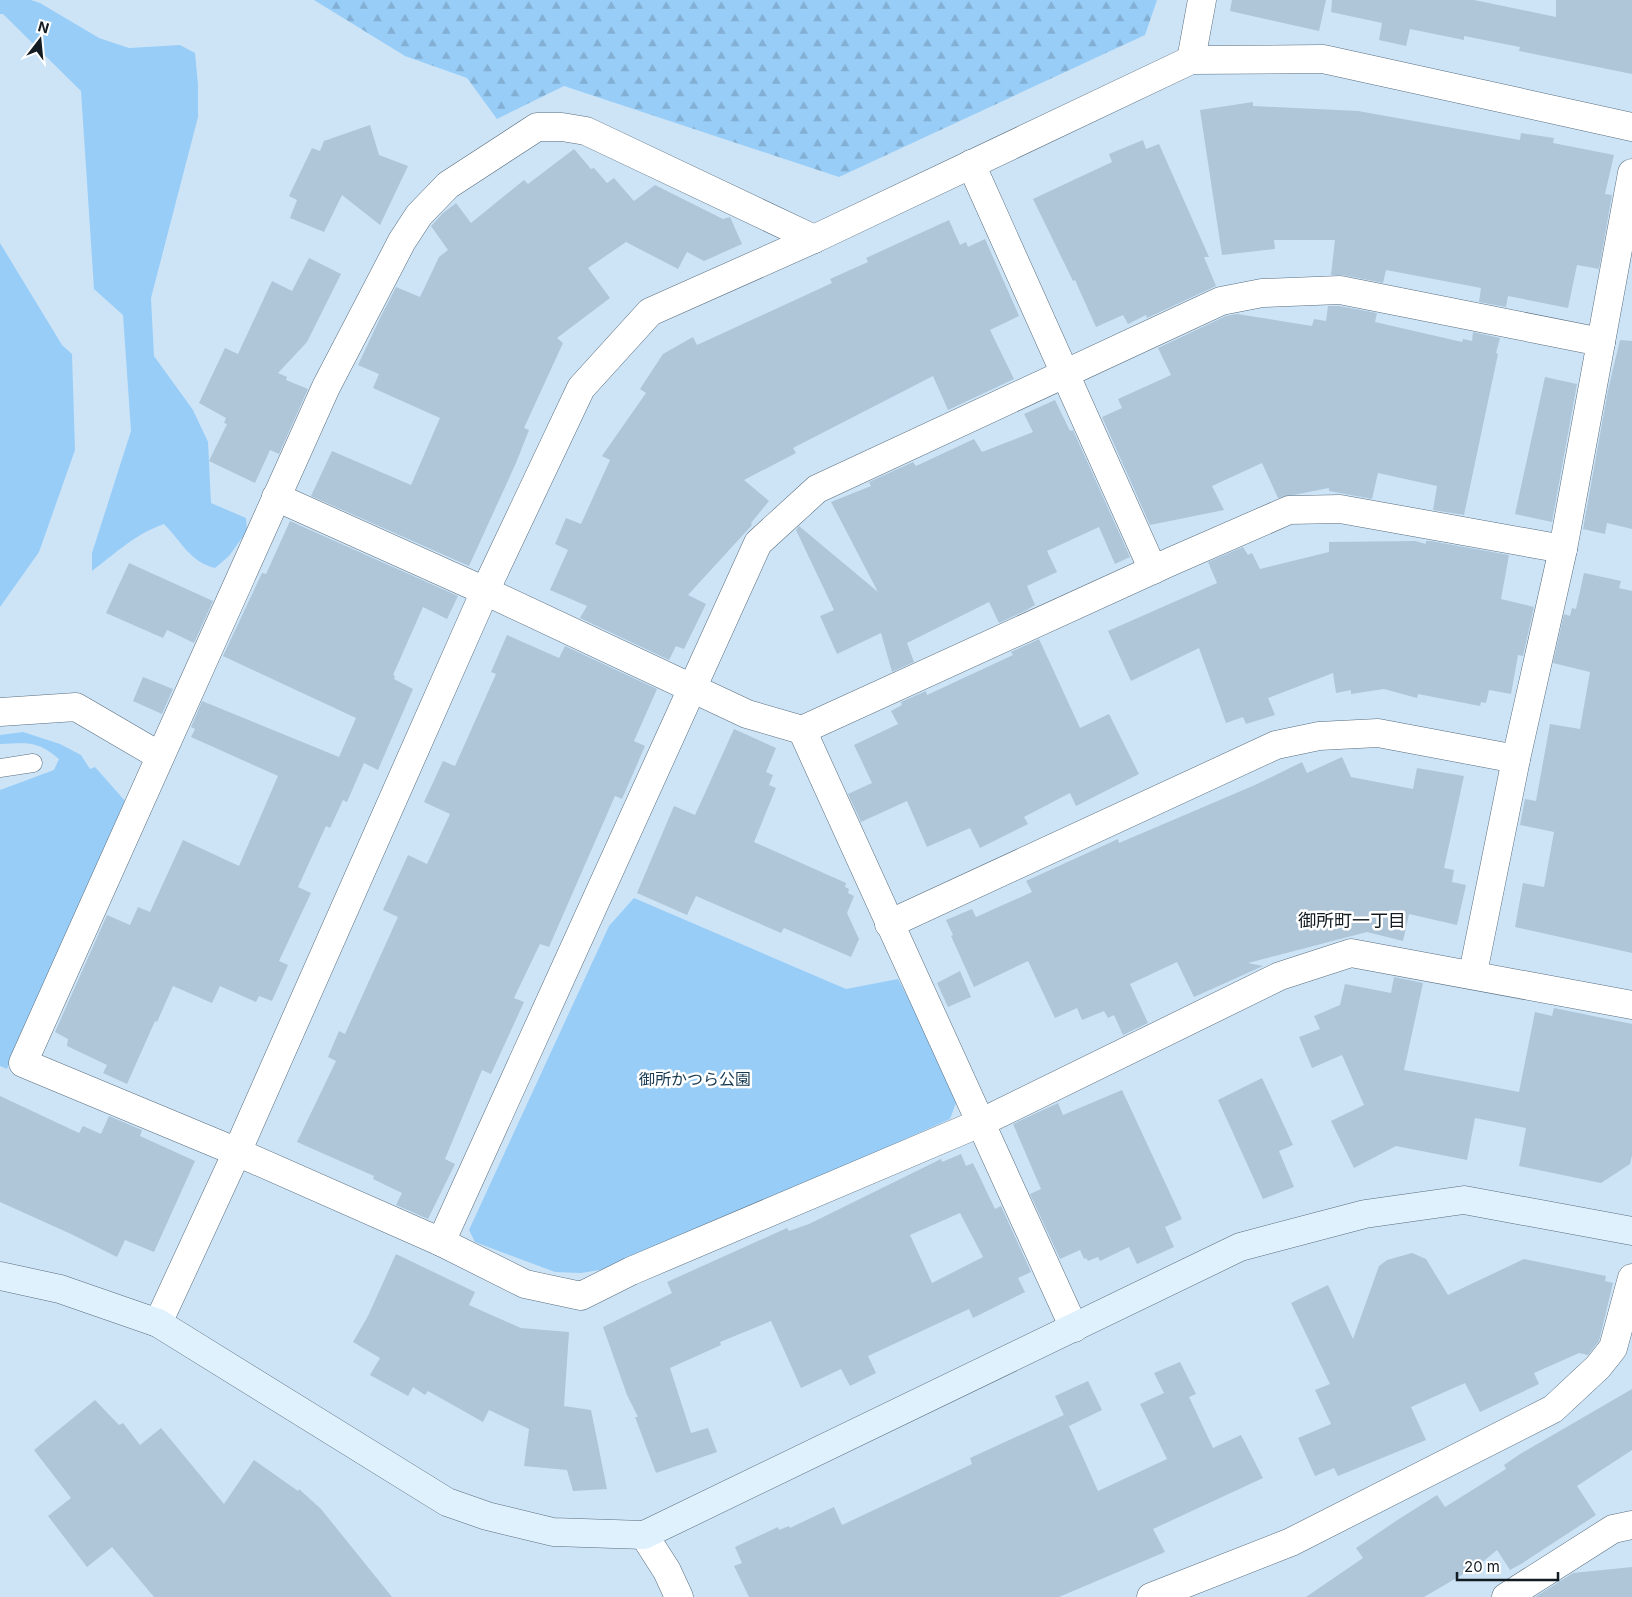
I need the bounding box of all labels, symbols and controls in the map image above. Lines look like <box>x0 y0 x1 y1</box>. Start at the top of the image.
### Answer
north arrow <box>15 15 65 65</box>
text: N <box>36 17 51 37</box>
district label: 御所町一丁目 <box>1298 910 1406 931</box>
park label: 御所かつら公園 <box>639 1069 751 1089</box>
scale bar <box>1457 1550 1558 1582</box>
text: 20 m <box>1464 1557 1500 1576</box>

